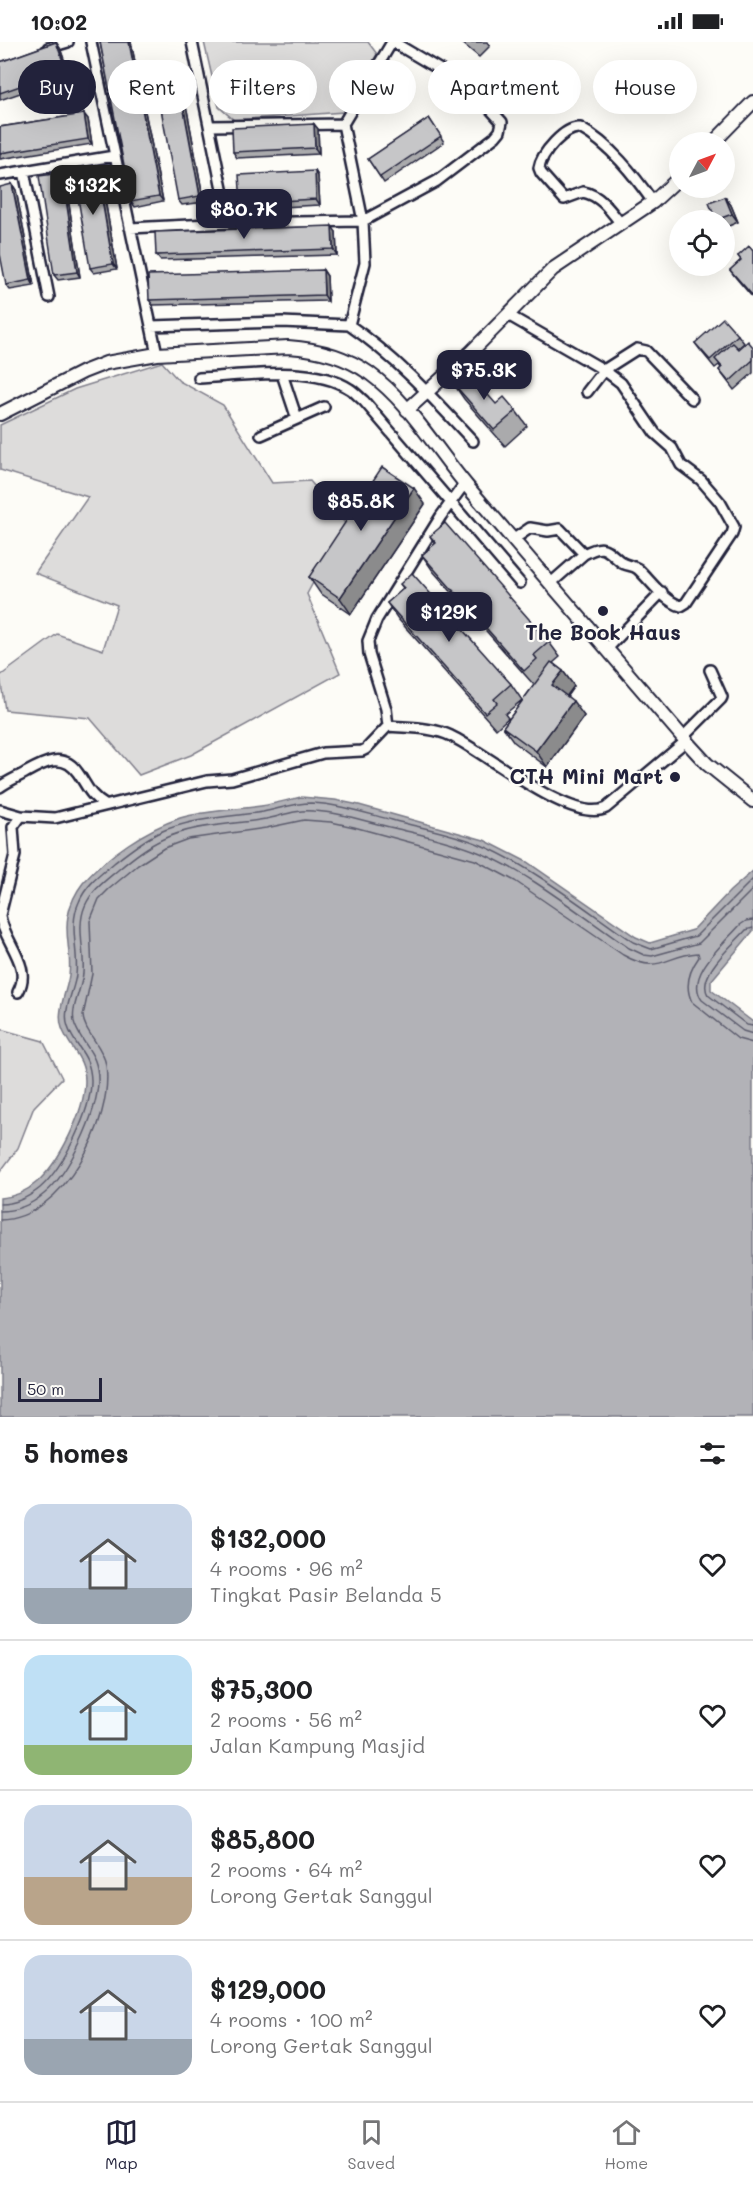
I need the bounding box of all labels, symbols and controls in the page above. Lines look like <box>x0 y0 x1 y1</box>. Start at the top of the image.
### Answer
text: 10:02 <box>30 7 87 36</box>
chip: Buy <box>18 60 96 114</box>
chip: Rent <box>108 60 197 114</box>
chip: Filters <box>209 60 317 114</box>
chip: New <box>329 60 416 114</box>
chip: Apartment <box>428 60 581 114</box>
chip: House <box>593 60 697 114</box>
north arrow <box>669 132 735 198</box>
map controls <box>669 132 735 276</box>
pin: $132K <box>51 165 135 216</box>
text: $132K <box>64 171 122 197</box>
pin: $80.7K <box>195 189 293 240</box>
text: $80.7K <box>210 195 278 221</box>
button: locate <box>669 210 735 276</box>
pin: $75.3K <box>435 350 533 401</box>
text: $75.3K <box>451 356 517 382</box>
pin: $85.8K <box>312 481 410 532</box>
text: $85.8K <box>327 487 395 513</box>
pin: $129K <box>407 592 491 643</box>
text: $129K <box>420 598 478 624</box>
marker: The Book Haus <box>596 604 610 618</box>
place label: The Book Haus <box>525 618 681 645</box>
place label: CTH Mini Mart <box>510 762 663 789</box>
marker: CTH Mini Mart <box>668 770 682 784</box>
scale bar <box>18 1375 102 1402</box>
text: 50 m <box>27 1378 64 1399</box>
text: 5 homes <box>24 1436 129 1470</box>
icon: filters <box>696 1437 729 1470</box>
text: $132,000 <box>210 1521 326 1555</box>
icon: home <box>72 1528 144 1600</box>
icon: heart <box>696 1548 729 1581</box>
text: 4 rooms · 96 m² <box>210 1555 363 1581</box>
text: Tingkat Pasir Belanda 5 <box>210 1581 442 1607</box>
text: $75,300 <box>210 1672 313 1706</box>
icon: home <box>72 1679 144 1751</box>
icon: heart <box>696 1699 729 1732</box>
text: 2 rooms · 56 m² <box>210 1706 362 1732</box>
text: Jalan Kampung Masjid <box>210 1732 425 1758</box>
text: $85,800 <box>210 1822 315 1856</box>
icon: home <box>72 1829 144 1901</box>
icon: heart <box>696 1849 729 1882</box>
text: 2 rooms · 64 m² <box>210 1856 362 1882</box>
text: Lorong Gertak Sanggul <box>210 1882 433 1908</box>
text: $129,000 <box>210 1972 326 2006</box>
icon: home <box>72 1979 144 2051</box>
icon: heart <box>696 1999 729 2032</box>
text: 4 rooms · 100 m² <box>210 2006 373 2032</box>
text: Lorong Gertak Sanggul <box>210 2032 433 2058</box>
tab: Map <box>105 2116 138 2173</box>
tab: Saved <box>347 2116 395 2173</box>
tab: Home <box>605 2116 648 2173</box>

